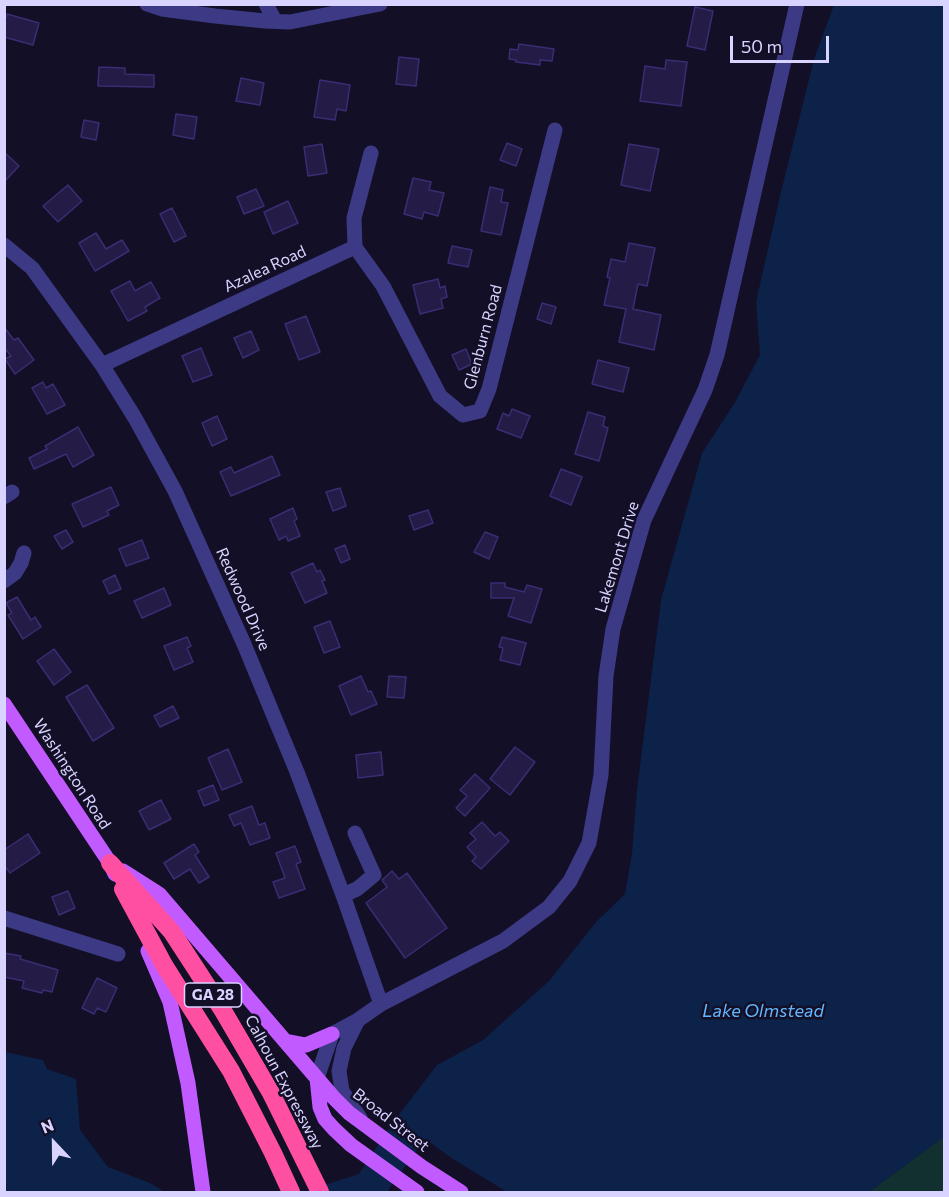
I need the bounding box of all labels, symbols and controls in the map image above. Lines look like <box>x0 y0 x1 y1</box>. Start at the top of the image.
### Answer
scale bar <box>733 24 832 62</box>
text: 50 m <box>741 35 782 57</box>
street label: Azalea Road <box>221 242 309 296</box>
street label: Glenburn Road <box>460 282 506 392</box>
street label: Lakemont Drive <box>591 499 643 615</box>
street label: Redwood Drive <box>212 545 274 653</box>
street label: Washington Road <box>29 715 115 833</box>
road number: GA 28 <box>184 983 242 1007</box>
water label: Lake Olmstead <box>702 1000 824 1022</box>
street label: Calhoun Expressway <box>241 1012 327 1152</box>
street label: Broad Street <box>349 1084 433 1156</box>
north arrow <box>24 1113 84 1173</box>
text: N <box>38 1115 56 1137</box>

